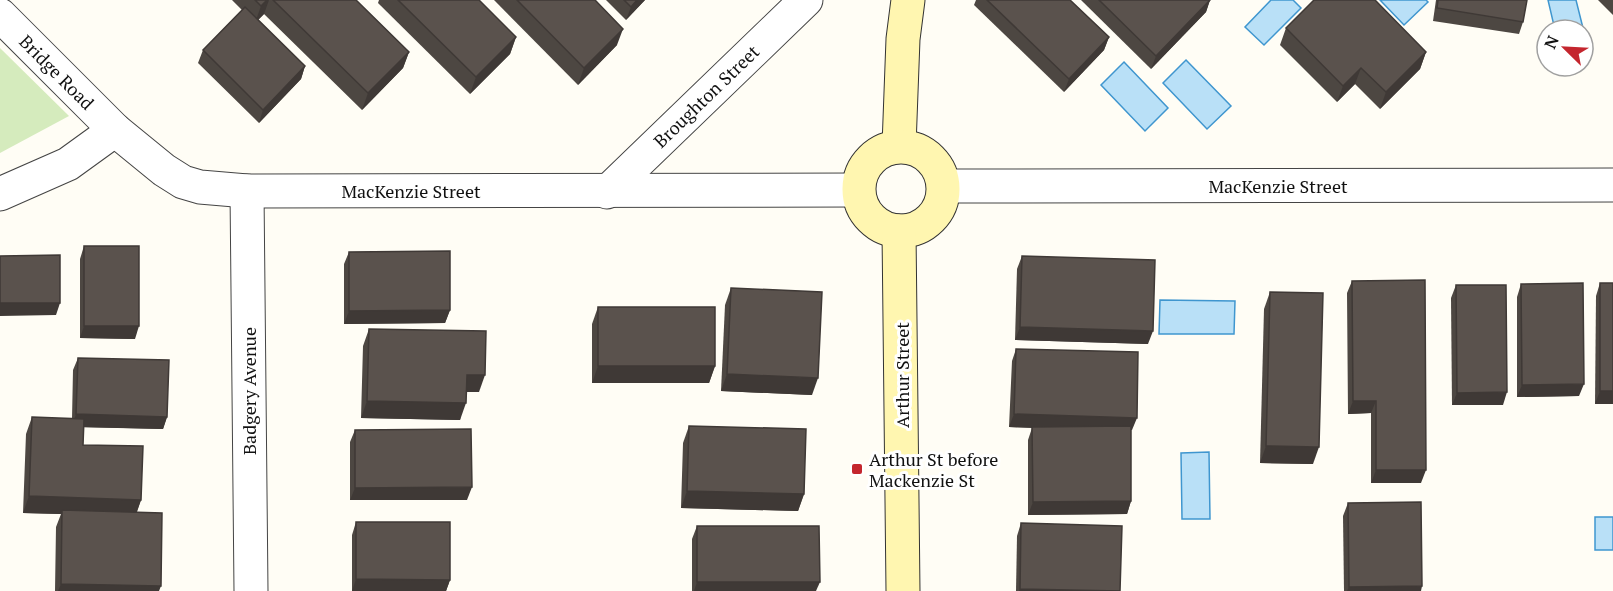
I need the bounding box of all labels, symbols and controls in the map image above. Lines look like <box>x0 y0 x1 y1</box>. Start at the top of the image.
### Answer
north arrow <box>1535 18 1595 78</box>
street label: Bridge Road <box>14 29 100 115</box>
text: N <box>1539 32 1564 52</box>
street label: Broughton Street <box>648 39 764 153</box>
street label: MacKenzie Street <box>1208 174 1348 198</box>
street label: MacKenzie Street <box>341 179 481 203</box>
street label: Arthur Street <box>890 322 914 428</box>
street label: Badgery Avenue <box>237 327 261 455</box>
place label: Arthur St before Mackenzie St <box>869 447 998 492</box>
marker: Arthur St before Mackenzie St <box>850 462 864 476</box>

